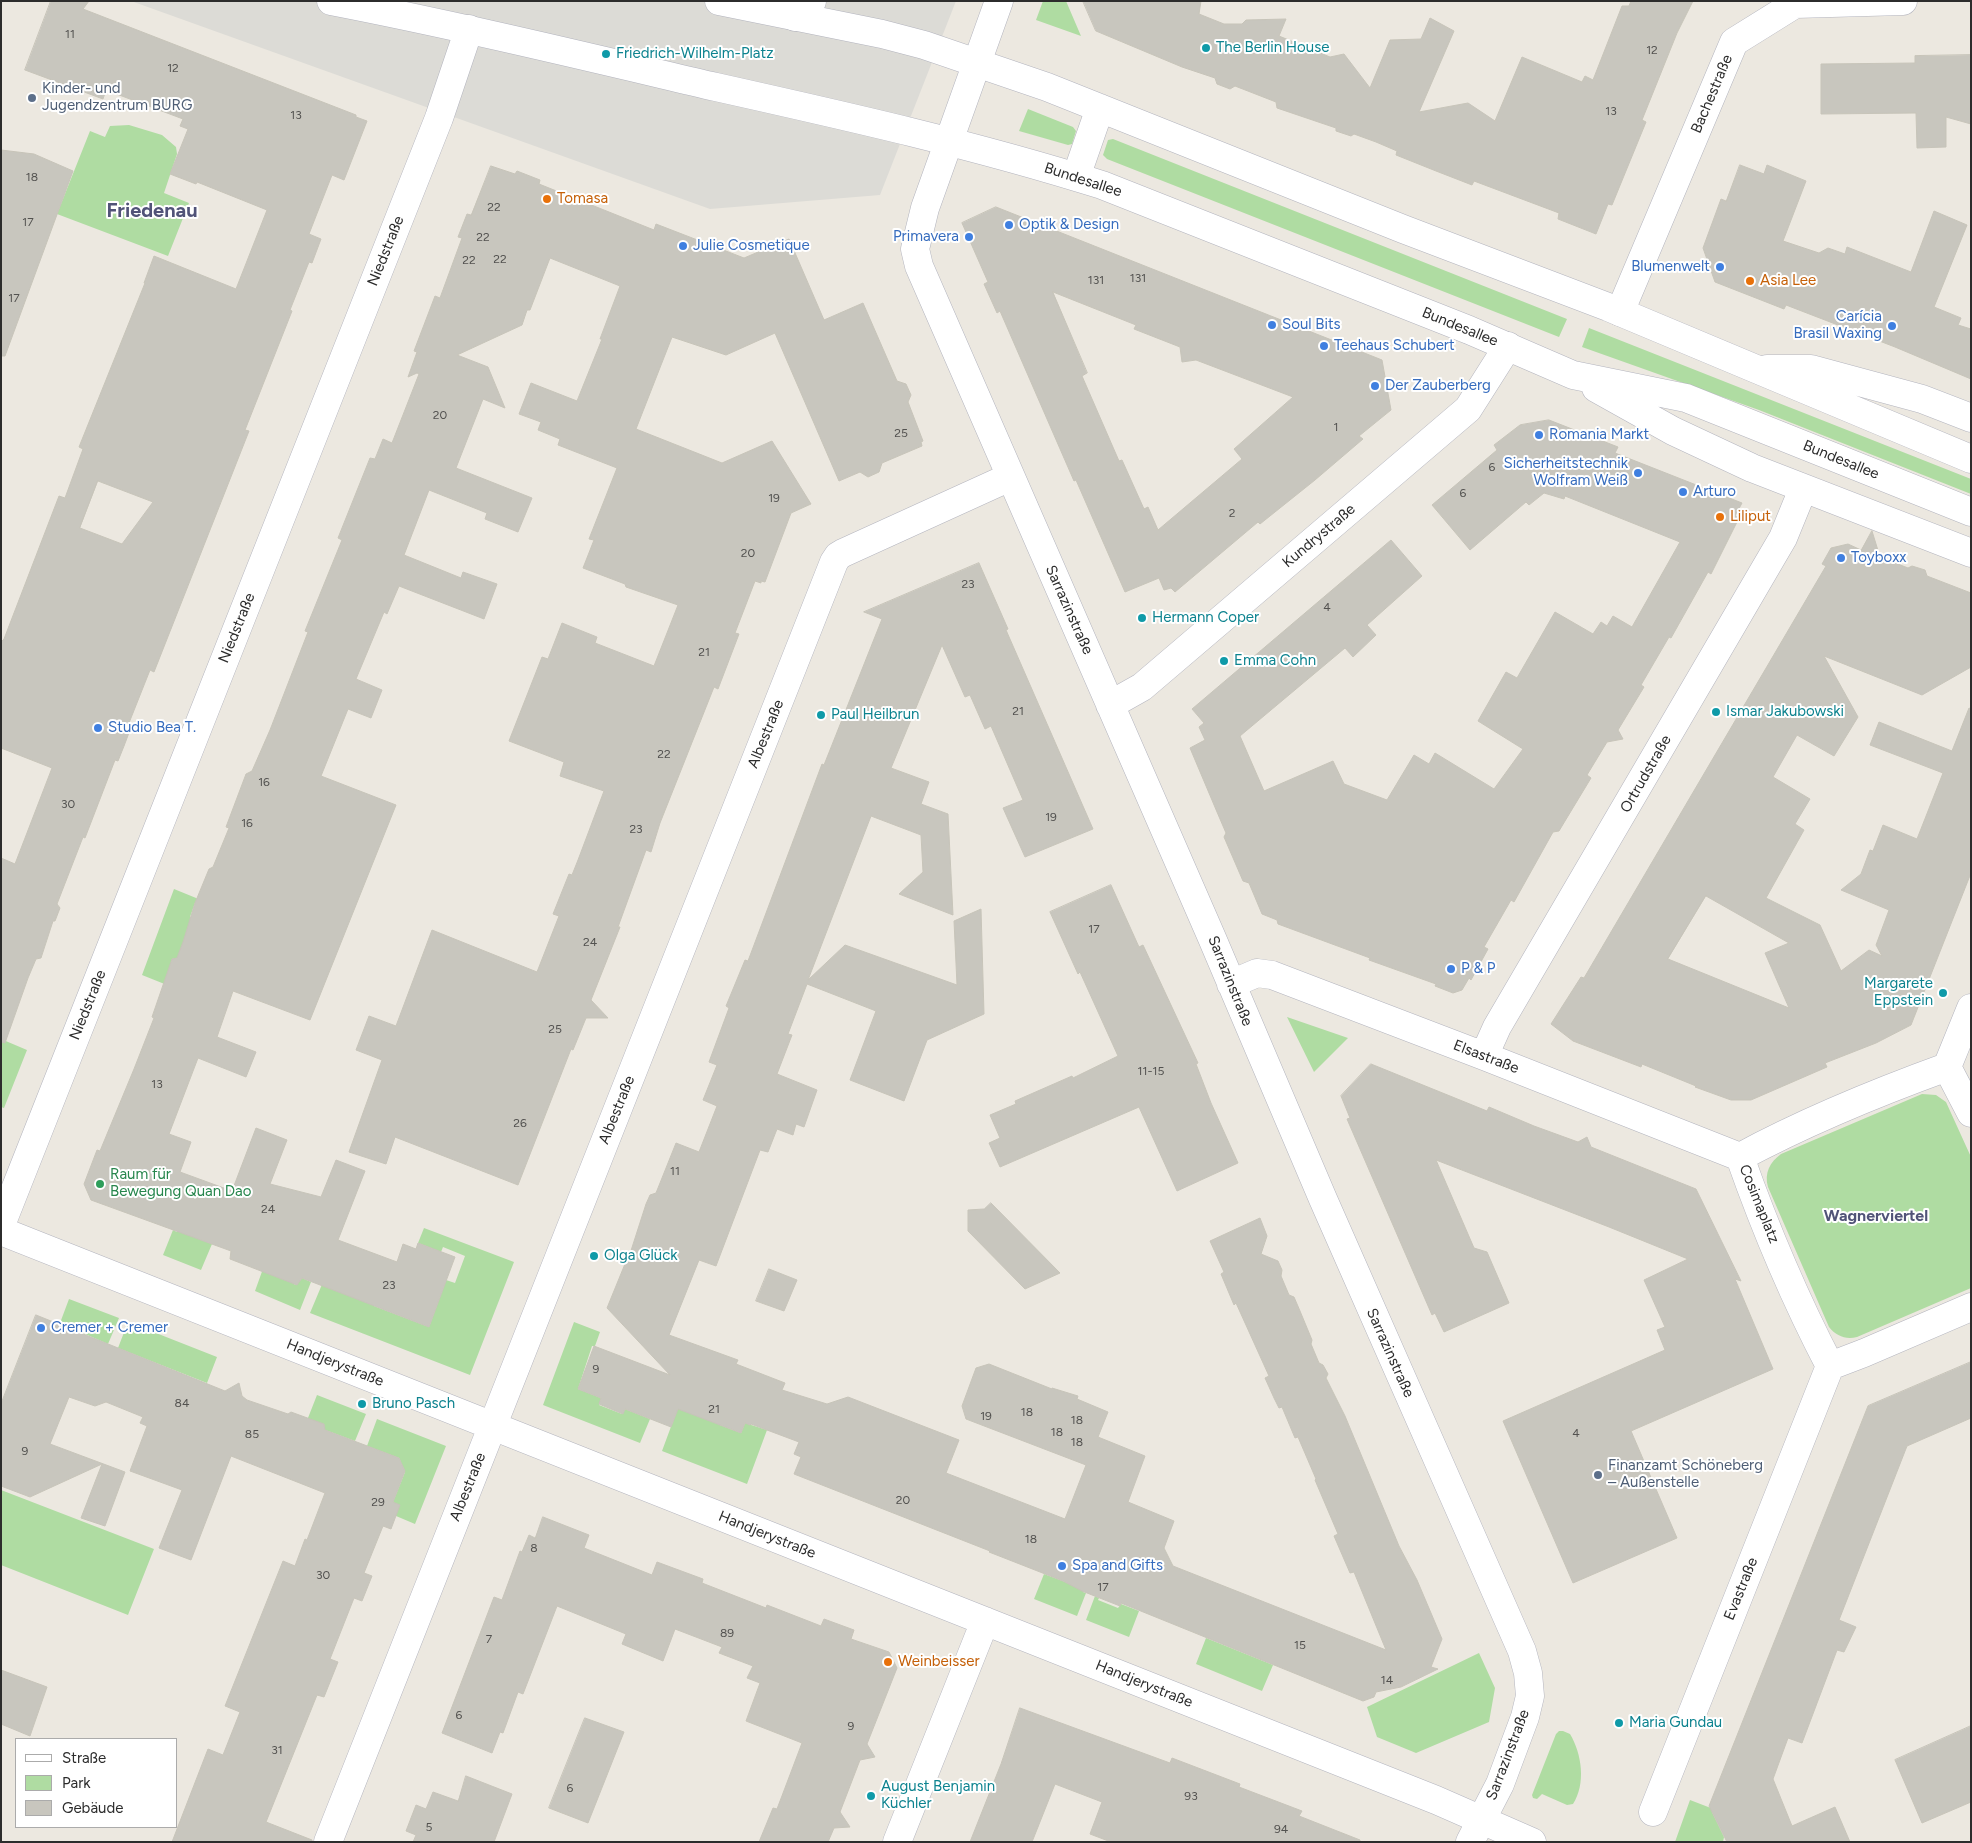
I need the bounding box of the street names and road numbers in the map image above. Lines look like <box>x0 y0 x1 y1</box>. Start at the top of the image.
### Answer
street label: Bachestraße <box>1687 52 1737 136</box>
street label: Bundesallee <box>1042 159 1124 201</box>
street label: Niedstraße <box>364 213 408 289</box>
street label: Bundesallee <box>1419 304 1501 350</box>
street label: Bundesallee <box>1800 437 1882 483</box>
street label: Kundrystraße <box>1279 500 1359 572</box>
street label: Sarrazinstraße <box>1041 563 1097 657</box>
street label: Niedstraße <box>215 590 259 666</box>
street label: Albestraße <box>744 697 788 771</box>
street label: Ortrudstraße <box>1617 732 1675 816</box>
street label: Sarrazinstraße <box>1204 933 1256 1029</box>
street label: Niedstraße <box>66 967 110 1043</box>
street label: Elsastraße <box>1451 1036 1521 1078</box>
street label: Albestraße <box>595 1073 639 1147</box>
street label: Cosimaplatz <box>1735 1162 1783 1246</box>
street label: Sarrazinstraße <box>1362 1306 1418 1400</box>
street label: Handjerystraße <box>284 1335 386 1391</box>
street label: Albestraße <box>446 1450 490 1524</box>
street label: Handjerystraße <box>716 1507 818 1563</box>
street label: Evastraße <box>1720 1555 1762 1623</box>
street label: Handjerystraße <box>1093 1656 1195 1712</box>
street label: Sarrazinstraße <box>1482 1707 1534 1803</box>

